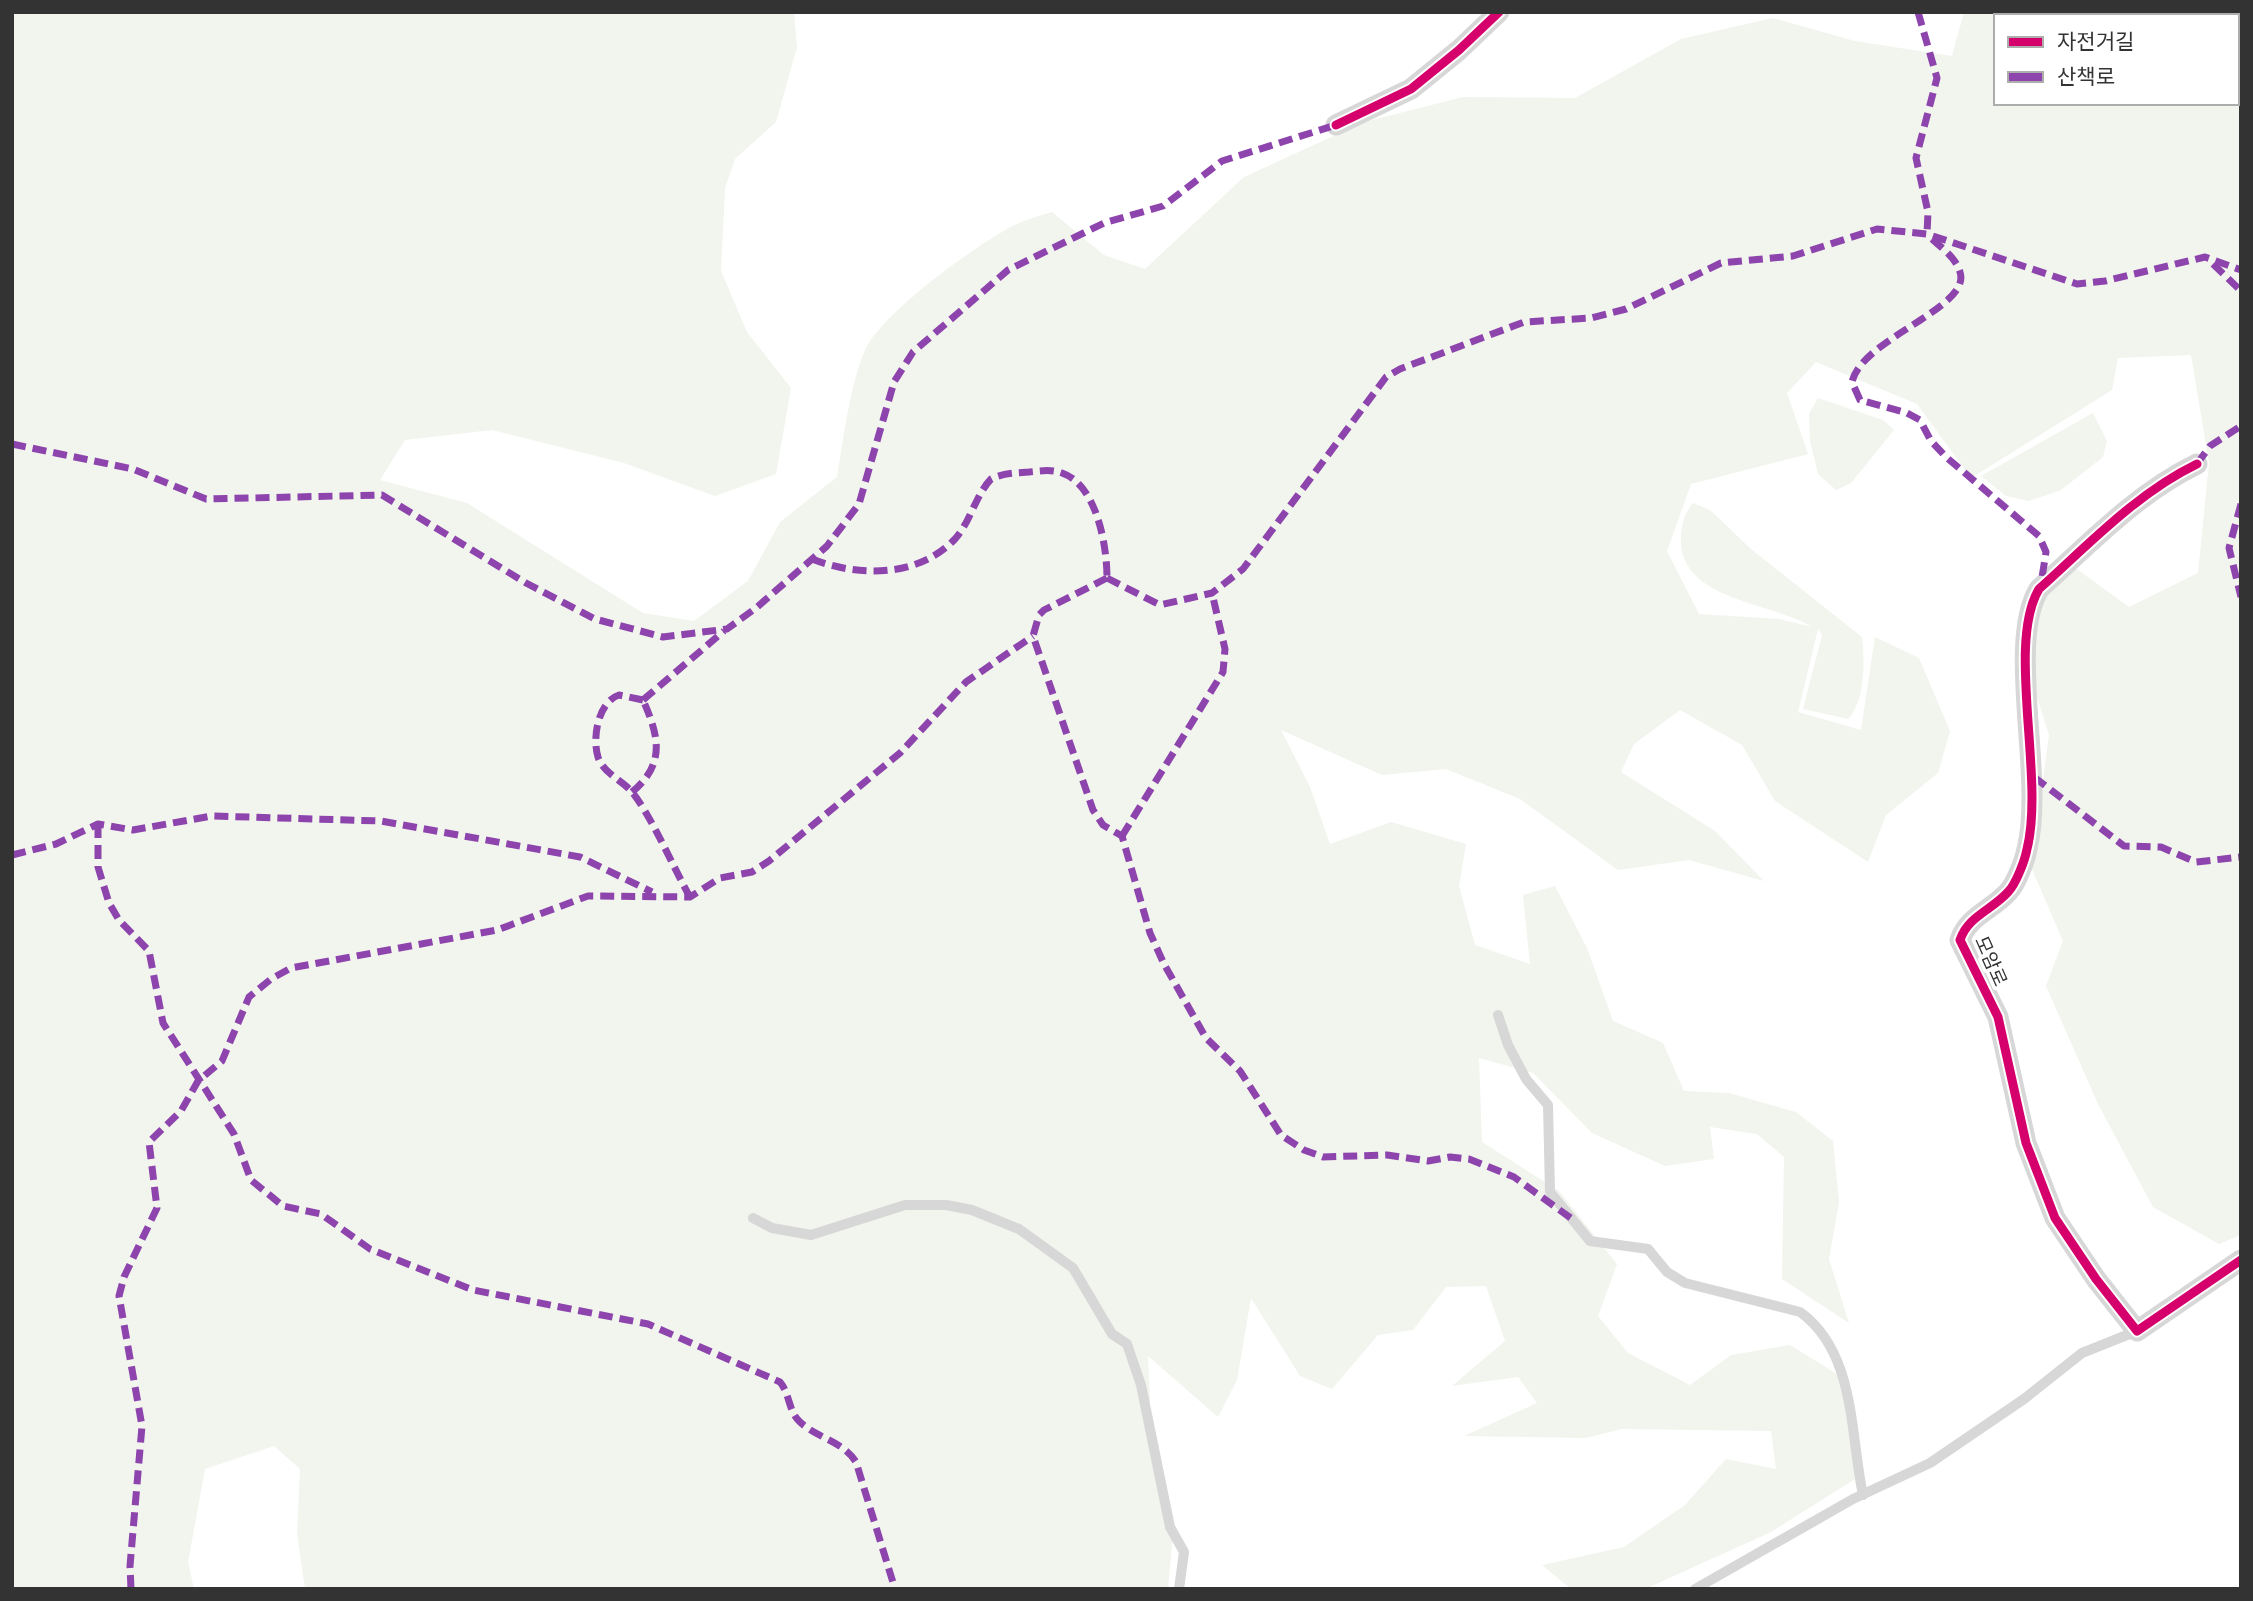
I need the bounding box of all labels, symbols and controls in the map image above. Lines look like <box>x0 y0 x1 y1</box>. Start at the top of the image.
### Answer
legend <box>1994 14 2239 105</box>
text: 자전거길 <box>2057 27 2134 56</box>
text: 산책로 <box>2057 62 2115 91</box>
street label: 모암로 <box>1968 932 2014 990</box>

